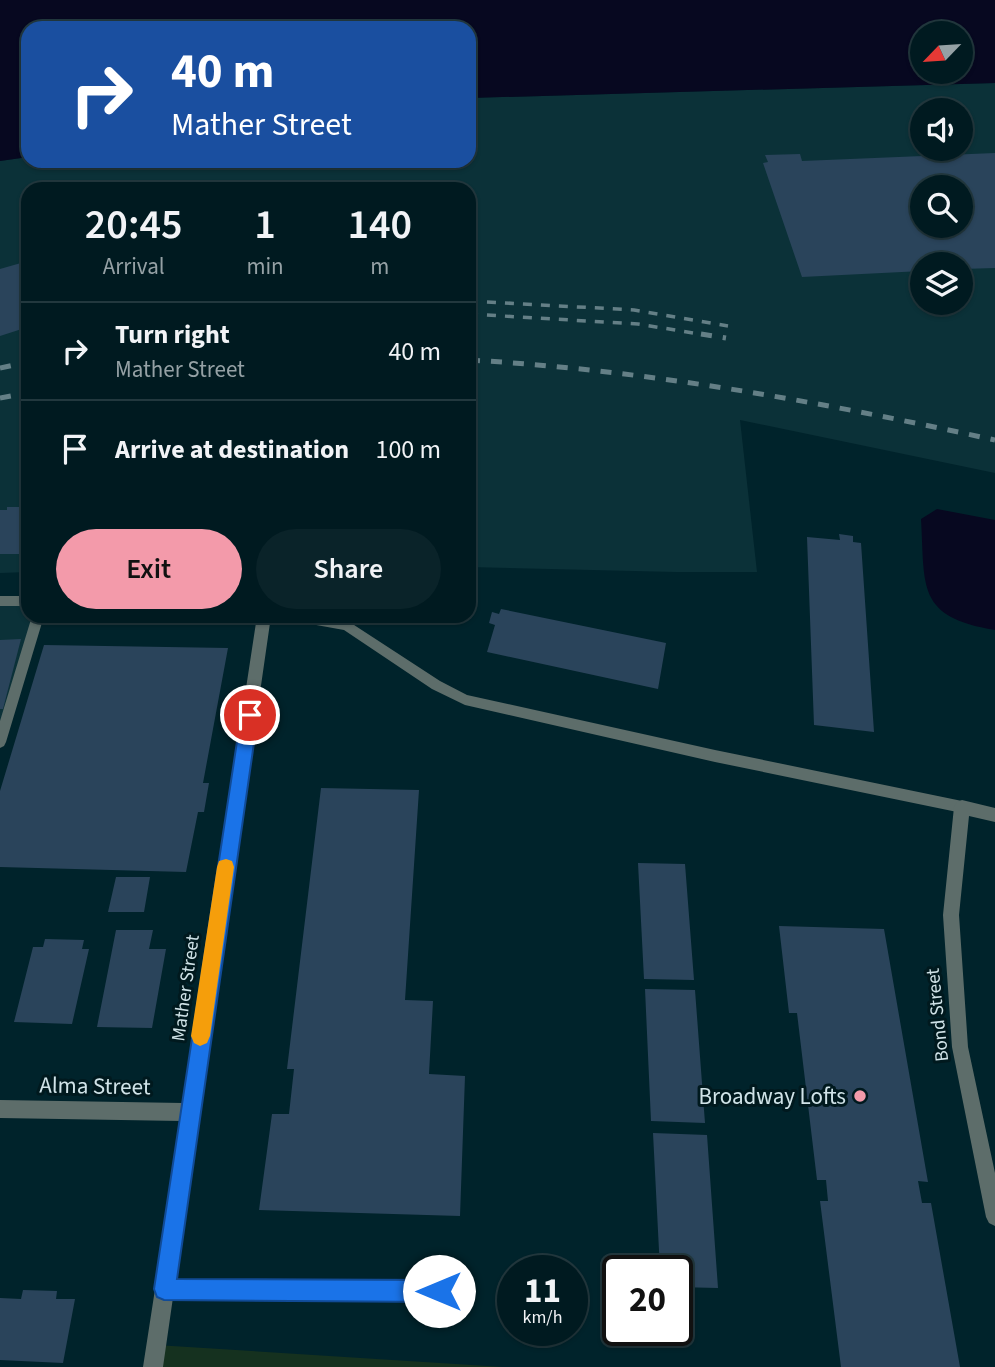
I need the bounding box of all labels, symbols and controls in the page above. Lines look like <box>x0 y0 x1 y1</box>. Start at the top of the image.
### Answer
north arrow <box>910 21 973 84</box>
map controls <box>910 21 973 315</box>
text: 40 m <box>171 37 275 107</box>
icon: right <box>56 49 147 140</box>
button: sound <box>910 98 973 161</box>
text: Mather Street <box>171 102 352 148</box>
button: search <box>910 175 973 238</box>
text: 20:45 <box>85 195 183 255</box>
text: 1 <box>254 195 276 255</box>
text: 140 <box>348 195 412 255</box>
text: Arrival <box>103 250 165 283</box>
text: min <box>246 250 284 283</box>
text: m <box>370 250 389 283</box>
button: layers <box>910 252 973 315</box>
text: Turn right <box>115 316 230 353</box>
icon: right <box>56 332 94 370</box>
text: 40 m <box>388 333 441 370</box>
text: Mather Street <box>115 353 245 386</box>
icon: arrive <box>56 430 94 468</box>
text: Arrive at destination <box>115 431 349 468</box>
text: 100 m <box>375 431 441 468</box>
button: Exit <box>56 529 242 609</box>
button: Share <box>256 529 441 609</box>
pin <box>220 685 280 745</box>
icon: arrive <box>231 696 269 734</box>
street label: Mather Street <box>165 932 207 1043</box>
street label: Bond Street <box>920 966 956 1063</box>
street label: Alma Street <box>39 1069 151 1103</box>
place label: Broadway Lofts <box>699 1080 846 1113</box>
marker: Broadway Lofts <box>852 1088 868 1104</box>
position arrow <box>402 1254 476 1328</box>
speed limit sign: 20 <box>602 1255 693 1346</box>
text: 11 <box>524 1266 561 1316</box>
text: km/h <box>523 1305 562 1330</box>

